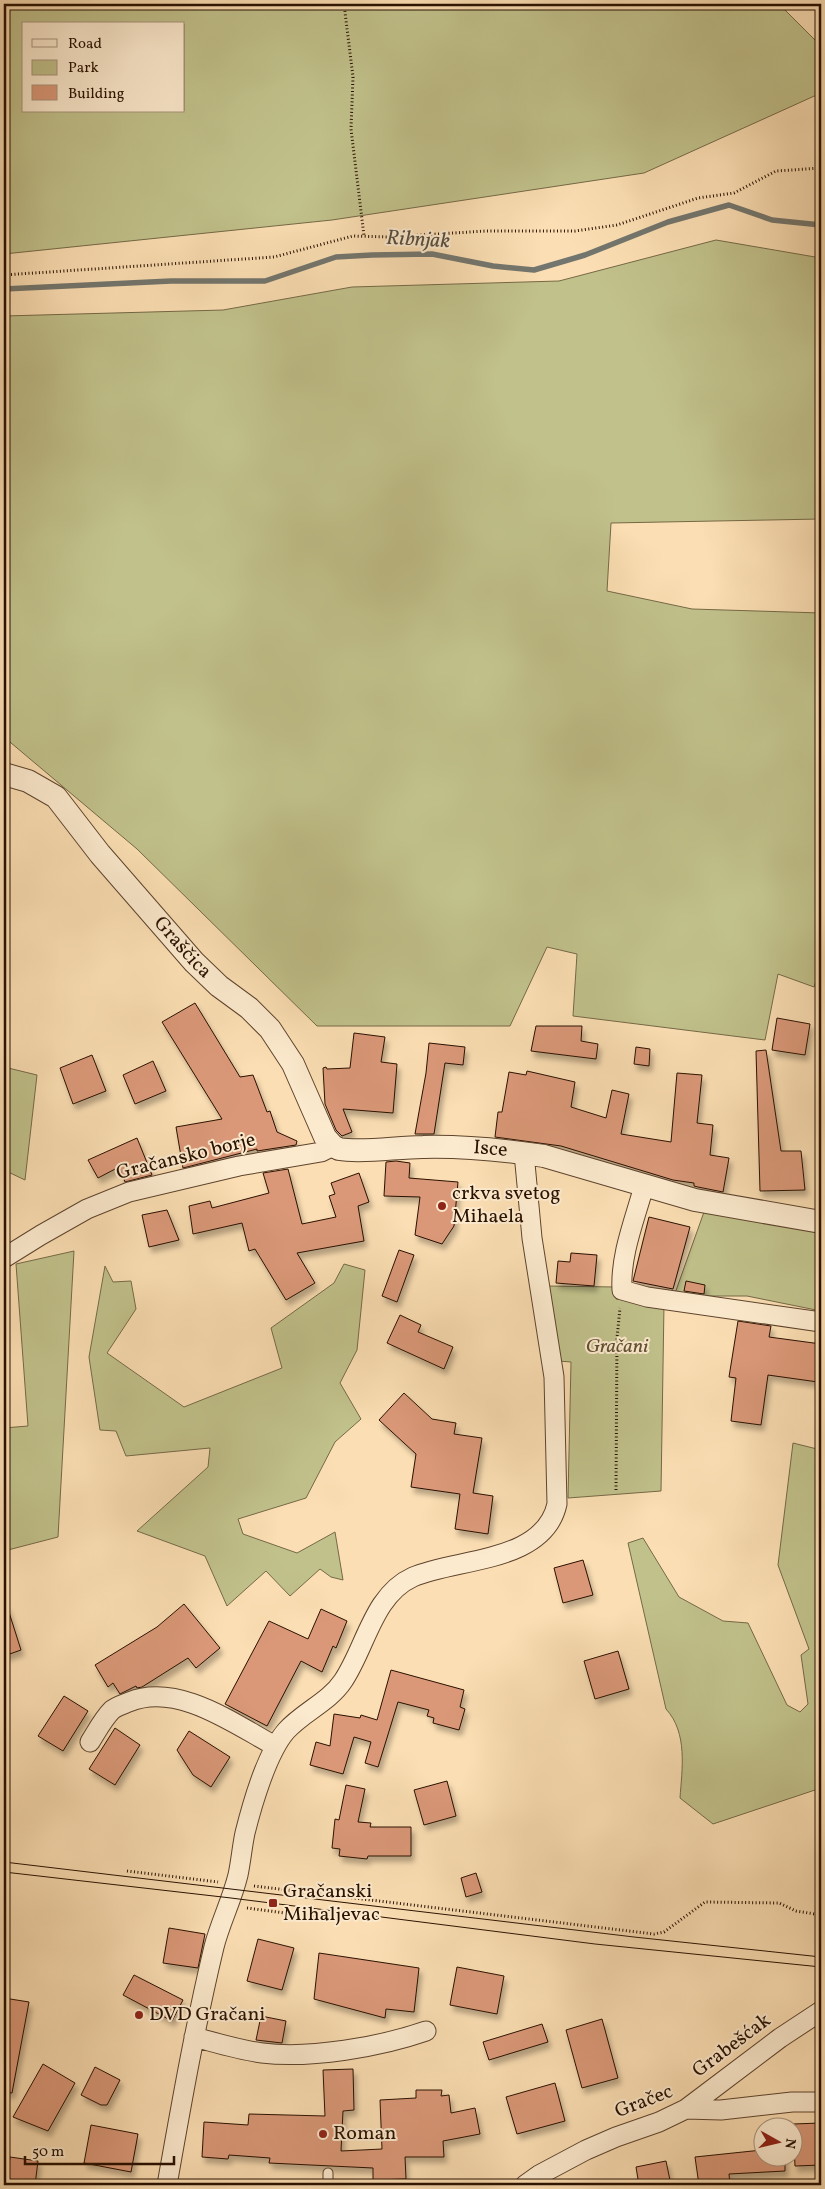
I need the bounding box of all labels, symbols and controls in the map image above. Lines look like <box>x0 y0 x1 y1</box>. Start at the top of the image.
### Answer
legend <box>22 22 185 112</box>
text: Road <box>68 34 102 55</box>
text: Park <box>68 58 99 79</box>
text: Building <box>68 84 125 105</box>
water label: Ribnjak <box>385 224 451 256</box>
street label: Graščica <box>147 910 218 985</box>
street label: Gračansko borje <box>113 1126 259 1188</box>
street label: Isce <box>472 1134 509 1165</box>
place label: crkva svetog Mihaela <box>452 1180 560 1231</box>
marker: crkva svetog Mihaela <box>436 1200 448 1212</box>
park label: Gračani <box>586 1333 649 1361</box>
place label: Gračanski Mihaljevac <box>283 1878 380 1929</box>
marker: Gračanski Mihaljevac <box>267 1897 279 1909</box>
place label: DVD Gračani <box>149 2001 265 2029</box>
street label: Grabešćak <box>687 2007 777 2085</box>
marker: DVD Gračani <box>133 2009 145 2021</box>
street label: Gračec <box>611 2078 677 2126</box>
north arrow <box>752 2116 802 2166</box>
place label: Roman <box>333 2120 397 2148</box>
marker: Roman <box>317 2128 329 2140</box>
scale bar <box>25 2134 174 2166</box>
text: N <box>779 2137 800 2150</box>
text: 50 m <box>32 2142 64 2163</box>

